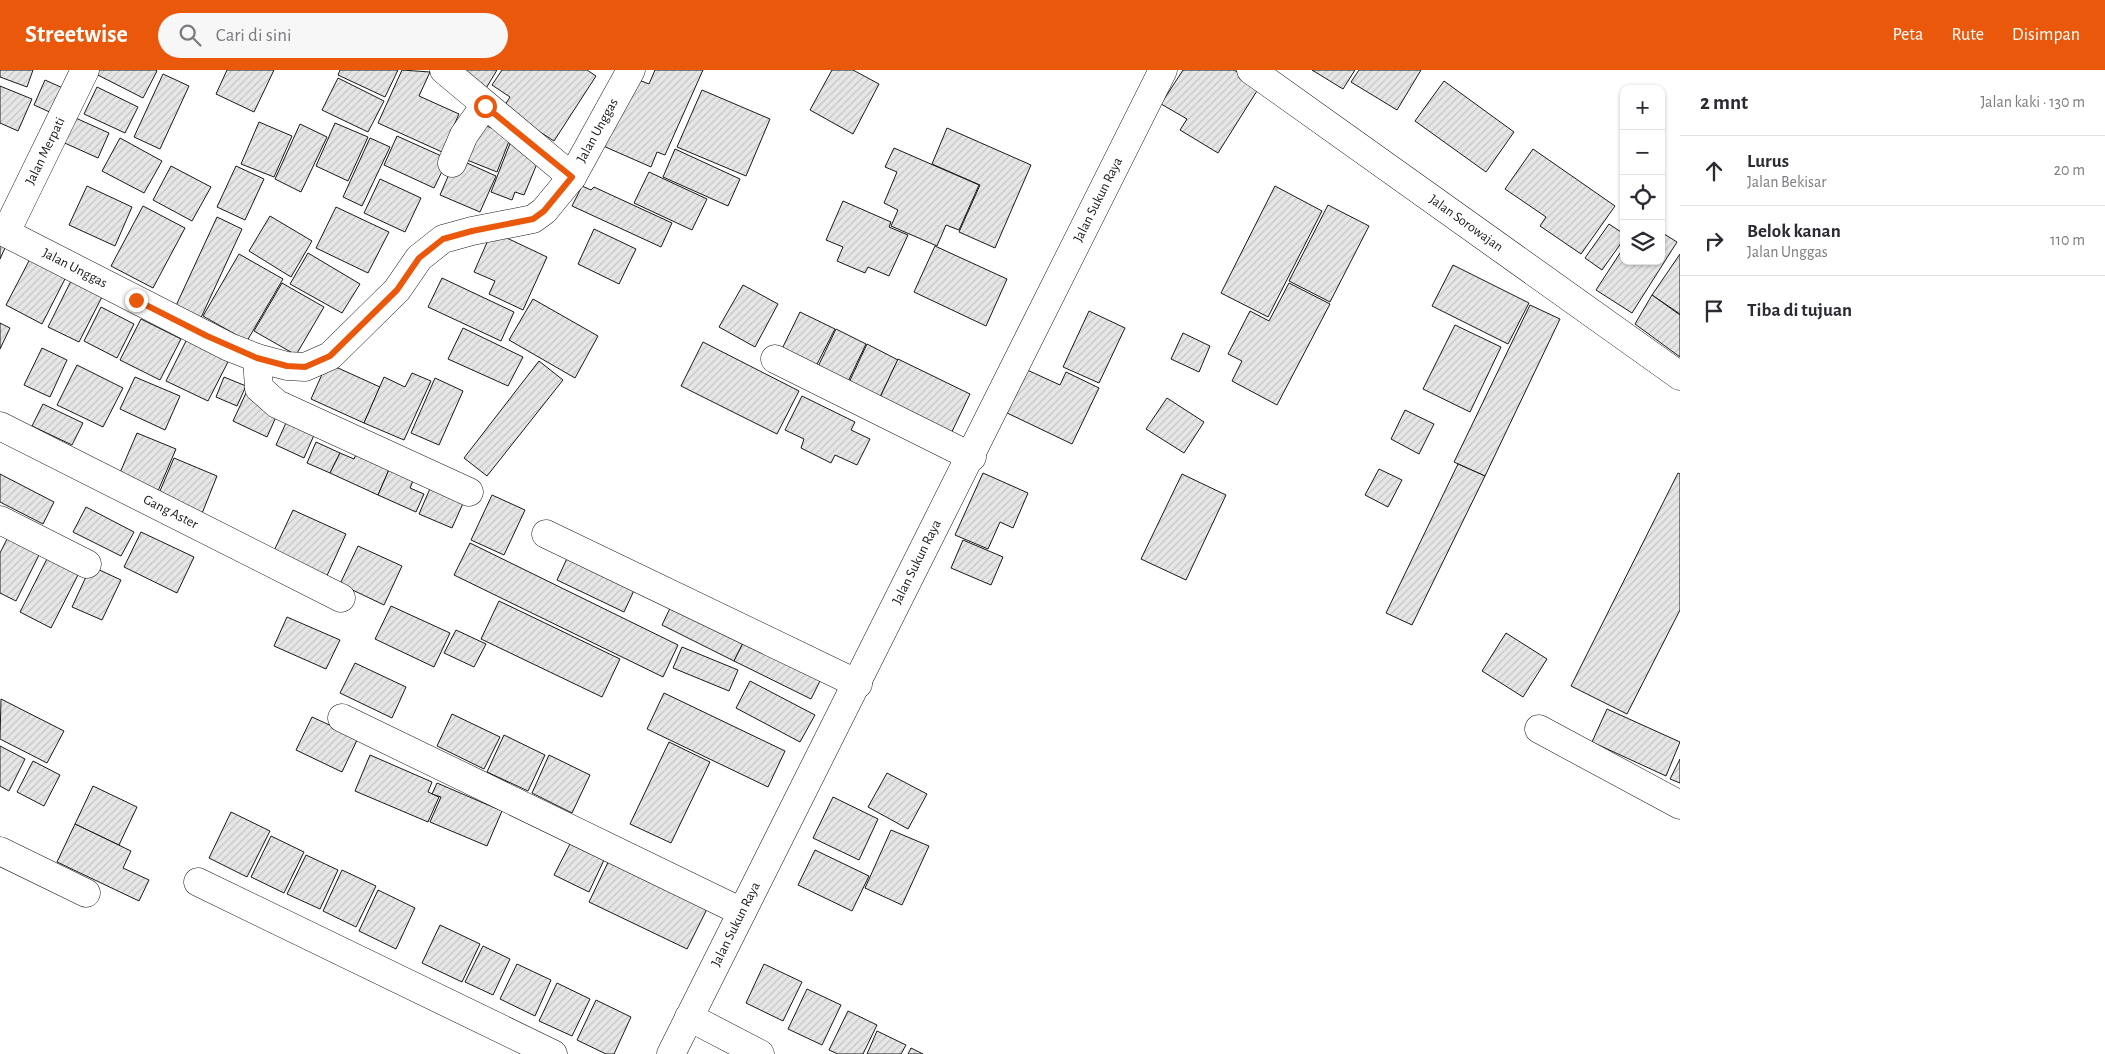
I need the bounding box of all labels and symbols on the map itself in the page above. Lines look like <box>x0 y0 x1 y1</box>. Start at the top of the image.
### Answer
route start <box>474 95 497 118</box>
street label: Jalan Unggas <box>574 96 621 165</box>
street label: Jalan Merpati <box>23 115 68 187</box>
street label: Jalan Sukun Raya <box>1071 155 1125 244</box>
street label: Jalan Sorowajan <box>1426 192 1505 254</box>
street label: Jalan Unggas <box>40 246 109 291</box>
route end <box>125 289 148 312</box>
street label: Gang Aster <box>141 492 201 532</box>
street label: Jalan Sukun Raya <box>890 517 944 607</box>
street label: Jalan Sukun Raya <box>709 879 763 969</box>

